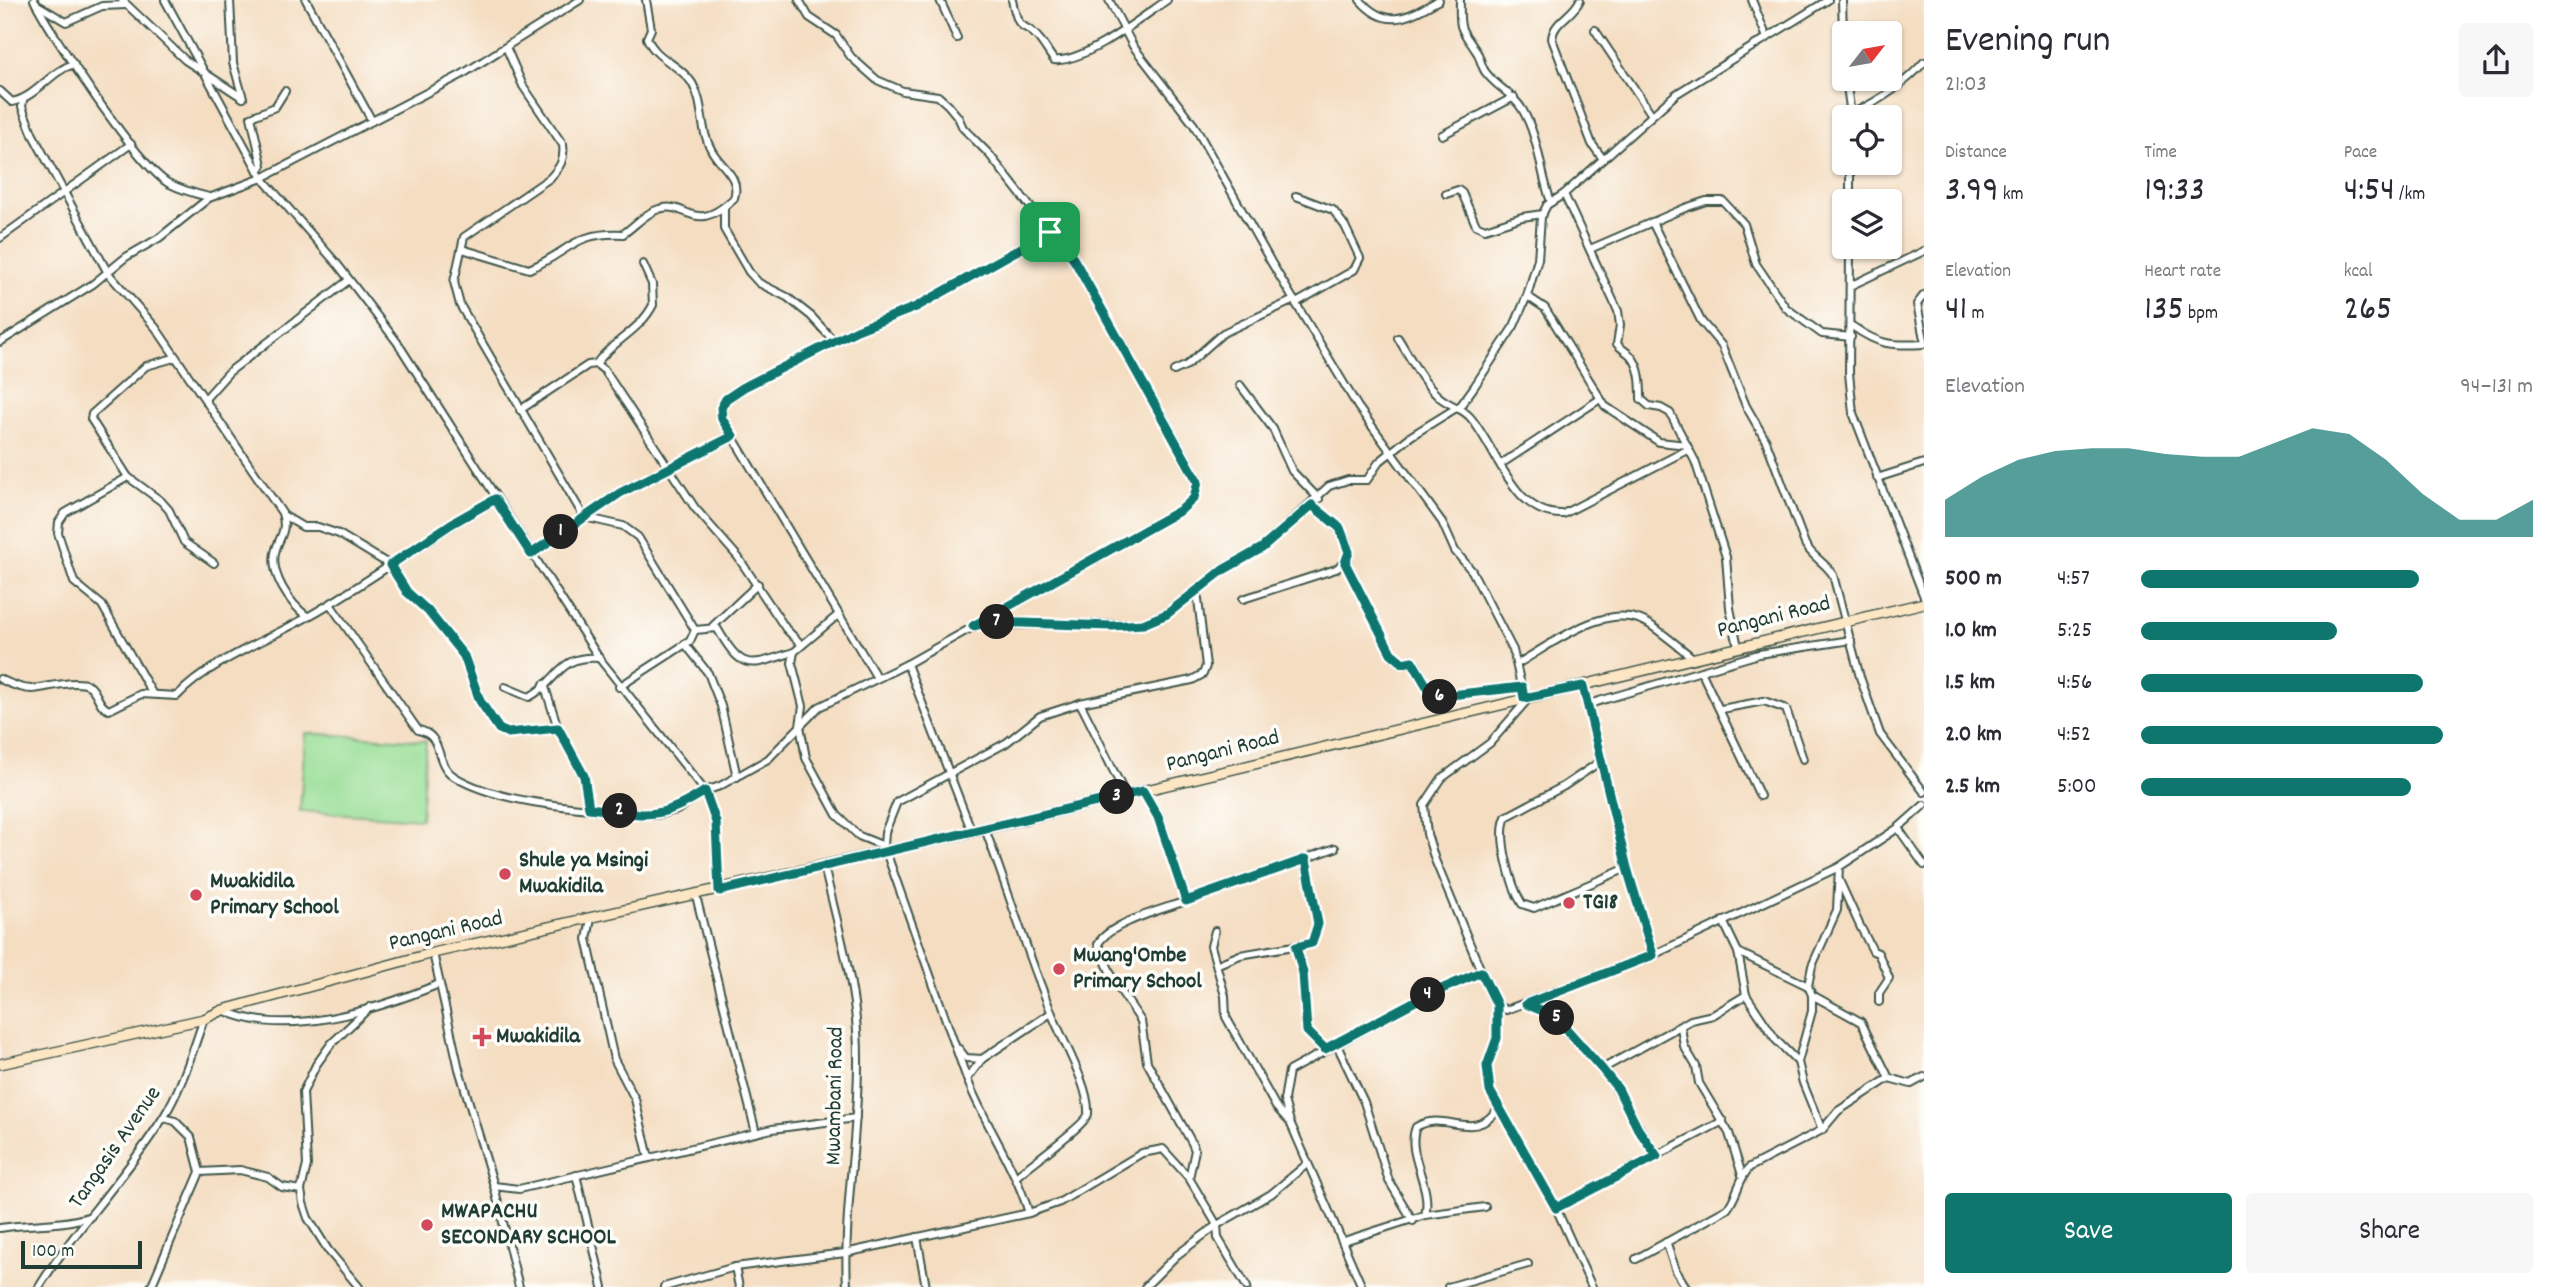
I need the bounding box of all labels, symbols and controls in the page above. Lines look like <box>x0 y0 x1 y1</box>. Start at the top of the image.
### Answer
text: Evening run <box>1945 15 2110 70</box>
north arrow <box>1832 21 1902 91</box>
map controls <box>1832 21 1902 259</box>
button: share <box>2459 23 2533 97</box>
text: 21:03 <box>1945 69 1987 102</box>
button: locate <box>1832 105 1902 175</box>
text: Distance <box>1945 140 2007 167</box>
text: Time <box>2144 140 2177 167</box>
text: Pace <box>2344 140 2377 167</box>
text: 3.99 <box>1945 167 1998 217</box>
text: 19:33 <box>2144 167 2205 217</box>
text: 4:54 <box>2344 167 2395 217</box>
text: km <box>1998 182 2024 209</box>
text: /km <box>2395 182 2425 209</box>
button: layers <box>1832 189 1902 259</box>
pin <box>1020 202 1080 262</box>
icon: arrive <box>1031 213 1069 251</box>
text: Elevation <box>1945 259 2011 286</box>
text: Heart rate <box>2144 259 2221 286</box>
text: kcal <box>2344 259 2373 286</box>
text: 41 <box>1945 286 1967 336</box>
text: 135 <box>2144 286 2184 336</box>
text: 265 <box>2344 286 2392 336</box>
text: m <box>1967 301 1985 328</box>
text: bpm <box>2184 301 2218 328</box>
text: Elevation <box>1945 371 2025 404</box>
text: 94–131 m <box>2460 371 2533 404</box>
pin: 1 <box>544 514 578 550</box>
text: 1 <box>558 518 563 545</box>
text: 500 m <box>1945 563 2002 596</box>
text: 4:57 <box>2057 563 2090 596</box>
street label: Pangani Road <box>1714 588 1834 648</box>
pin: 7 <box>979 604 1014 640</box>
text: 7 <box>993 608 1000 635</box>
text: 1.0 km <box>1945 615 1997 648</box>
text: 5:25 <box>2057 615 2092 648</box>
text: 1.5 km <box>1945 667 1995 700</box>
text: 4:56 <box>2057 667 2092 700</box>
pin: 6 <box>1422 680 1458 714</box>
text: 6 <box>1435 683 1444 710</box>
text: 2.0 km <box>1945 719 2002 752</box>
text: 4:52 <box>2057 719 2091 752</box>
street label: Pangani Road <box>1163 722 1283 782</box>
text: 2.5 km <box>1945 771 2000 804</box>
text: 5:00 <box>2057 771 2097 804</box>
pin: 3 <box>1100 780 1134 814</box>
text: 3 <box>1112 783 1121 810</box>
pin: 2 <box>602 794 638 828</box>
text: 2 <box>615 797 624 824</box>
place label: Shule ya Msingi Mwakidila <box>519 845 649 904</box>
place label: Mwakidila Primary School <box>210 866 339 925</box>
marker: Shule ya Msingi Mwakidila <box>497 866 513 882</box>
marker: Mwakidila Primary School <box>188 887 204 903</box>
place label: TG18 <box>1583 887 1618 920</box>
marker: TG18 <box>1561 895 1577 911</box>
street label: Pangani Road <box>386 903 506 961</box>
place label: Mwang'Ombe Primary School <box>1073 940 1202 999</box>
marker: Mwang'Ombe Primary School <box>1051 961 1067 977</box>
pin: 4 <box>1410 978 1446 1012</box>
text: 4 <box>1424 981 1431 1008</box>
pin: 5 <box>1540 1000 1574 1036</box>
text: 5 <box>1552 1004 1561 1031</box>
place label: Mwakidila <box>496 1021 581 1054</box>
street label: Mwambani Road <box>818 1026 854 1166</box>
marker: Mwakidila <box>474 1029 490 1045</box>
street label: Tangasis Avenue <box>61 1080 171 1216</box>
button: Save <box>1945 1193 2232 1273</box>
button: Share <box>2246 1193 2533 1273</box>
place label: MWAPACHU SECONDARY SCHOOL <box>441 1196 617 1255</box>
marker: MWAPACHU SECONDARY SCHOOL <box>419 1217 435 1233</box>
scale bar <box>21 1238 142 1270</box>
text: 100 m <box>32 1239 74 1266</box>

